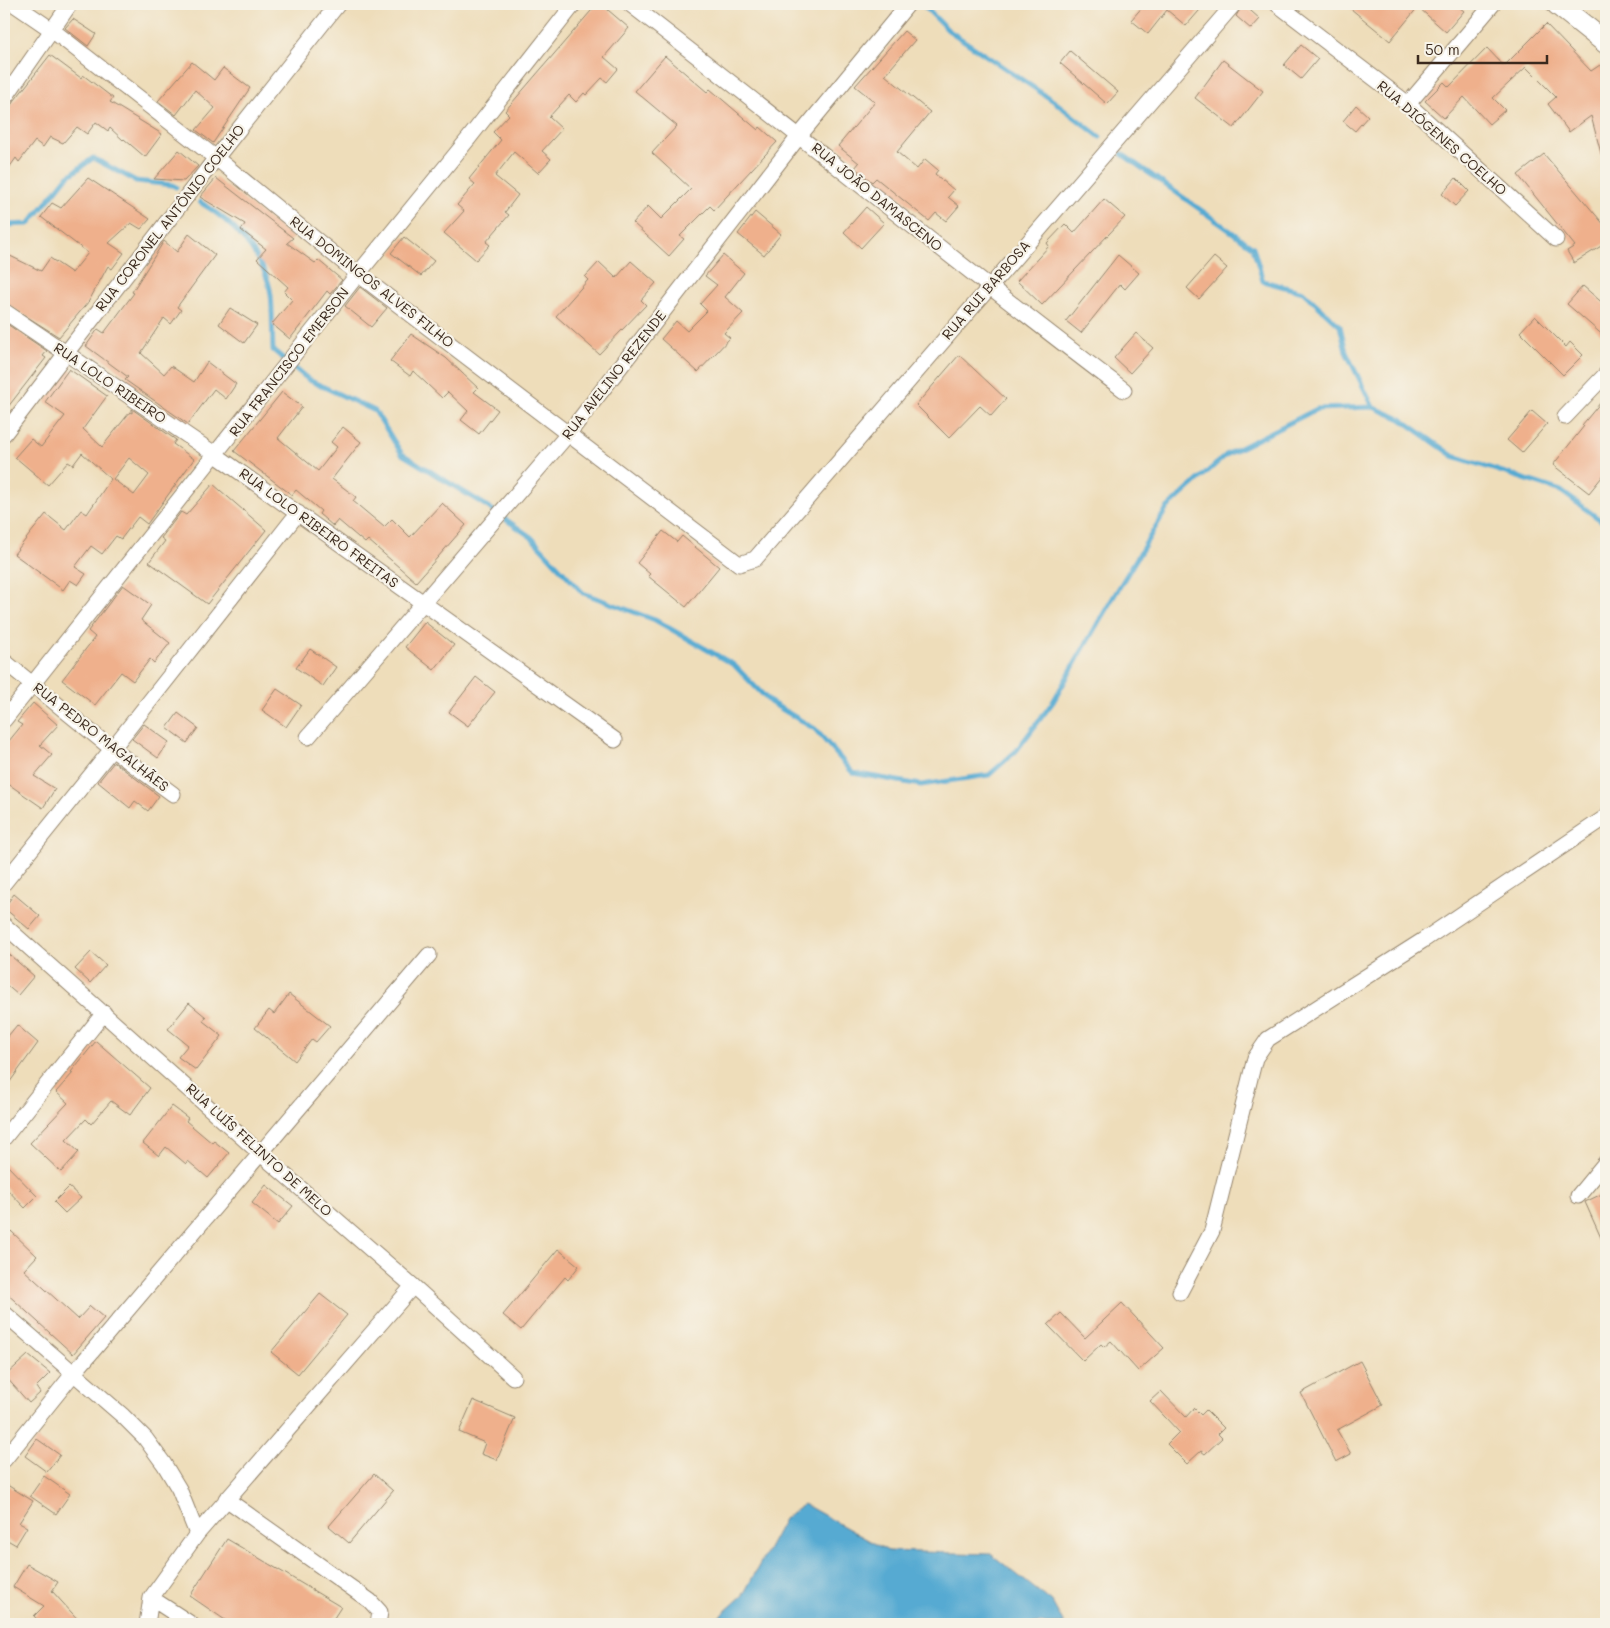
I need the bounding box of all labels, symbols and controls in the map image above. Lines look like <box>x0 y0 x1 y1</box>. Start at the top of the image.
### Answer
scale bar <box>1418 32 1546 64</box>
text: 50 m <box>1425 39 1460 59</box>
street label: RUA DIÓGENES COELHO <box>1373 76 1511 199</box>
street label: RUA CORONEL ANTÔNIO COELHO <box>91 120 249 315</box>
street label: RUA JOÃO DAMASCENO <box>808 138 947 255</box>
street label: RUA DOMINGOS ALVES FILHO <box>286 211 458 352</box>
street label: RUA RUI BARBOSA <box>937 236 1034 343</box>
street label: RUA FRANCISCO EMERSON <box>224 283 353 440</box>
street label: RUA AVELINO REZENDE <box>557 306 670 443</box>
street label: RUA LOLO RIBEIRO <box>50 338 170 427</box>
street label: RUA LOLO RIBEIRO FREITAS <box>236 463 403 592</box>
street label: RUA PEDRO MAGALHÃES <box>30 678 173 796</box>
street label: RUA LUÍS FELINTO DE MELO <box>182 1079 336 1220</box>

